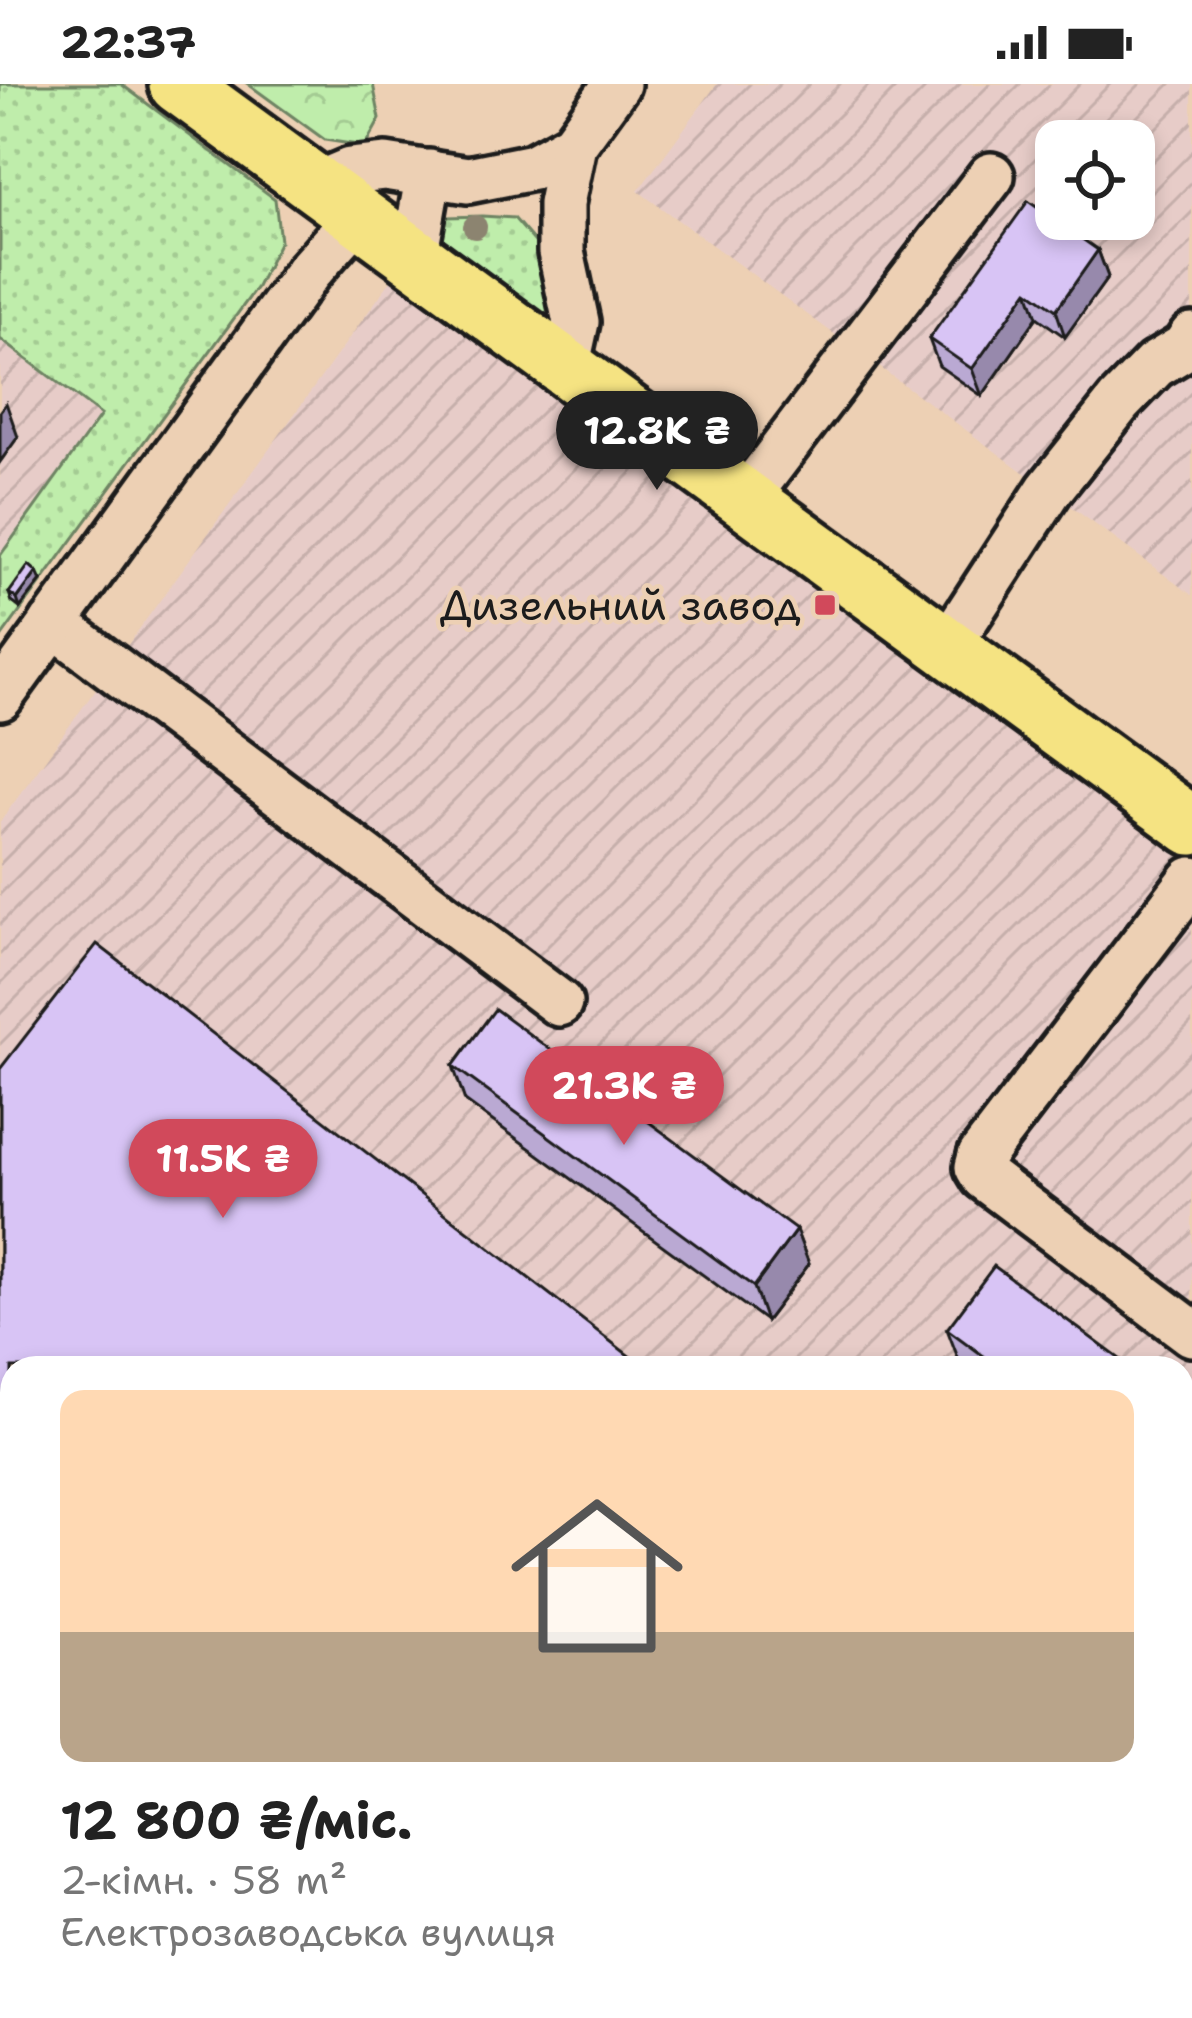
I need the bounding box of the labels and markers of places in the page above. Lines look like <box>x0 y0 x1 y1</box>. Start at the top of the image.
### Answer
pin: 12.8K ₴ <box>546 391 768 493</box>
place label: Дизельний завод <box>440 577 801 633</box>
marker: Дизельний завод <box>812 592 838 618</box>
pin: 21.3K ₴ <box>513 1046 735 1148</box>
pin: 11.5K ₴ <box>112 1119 334 1221</box>

